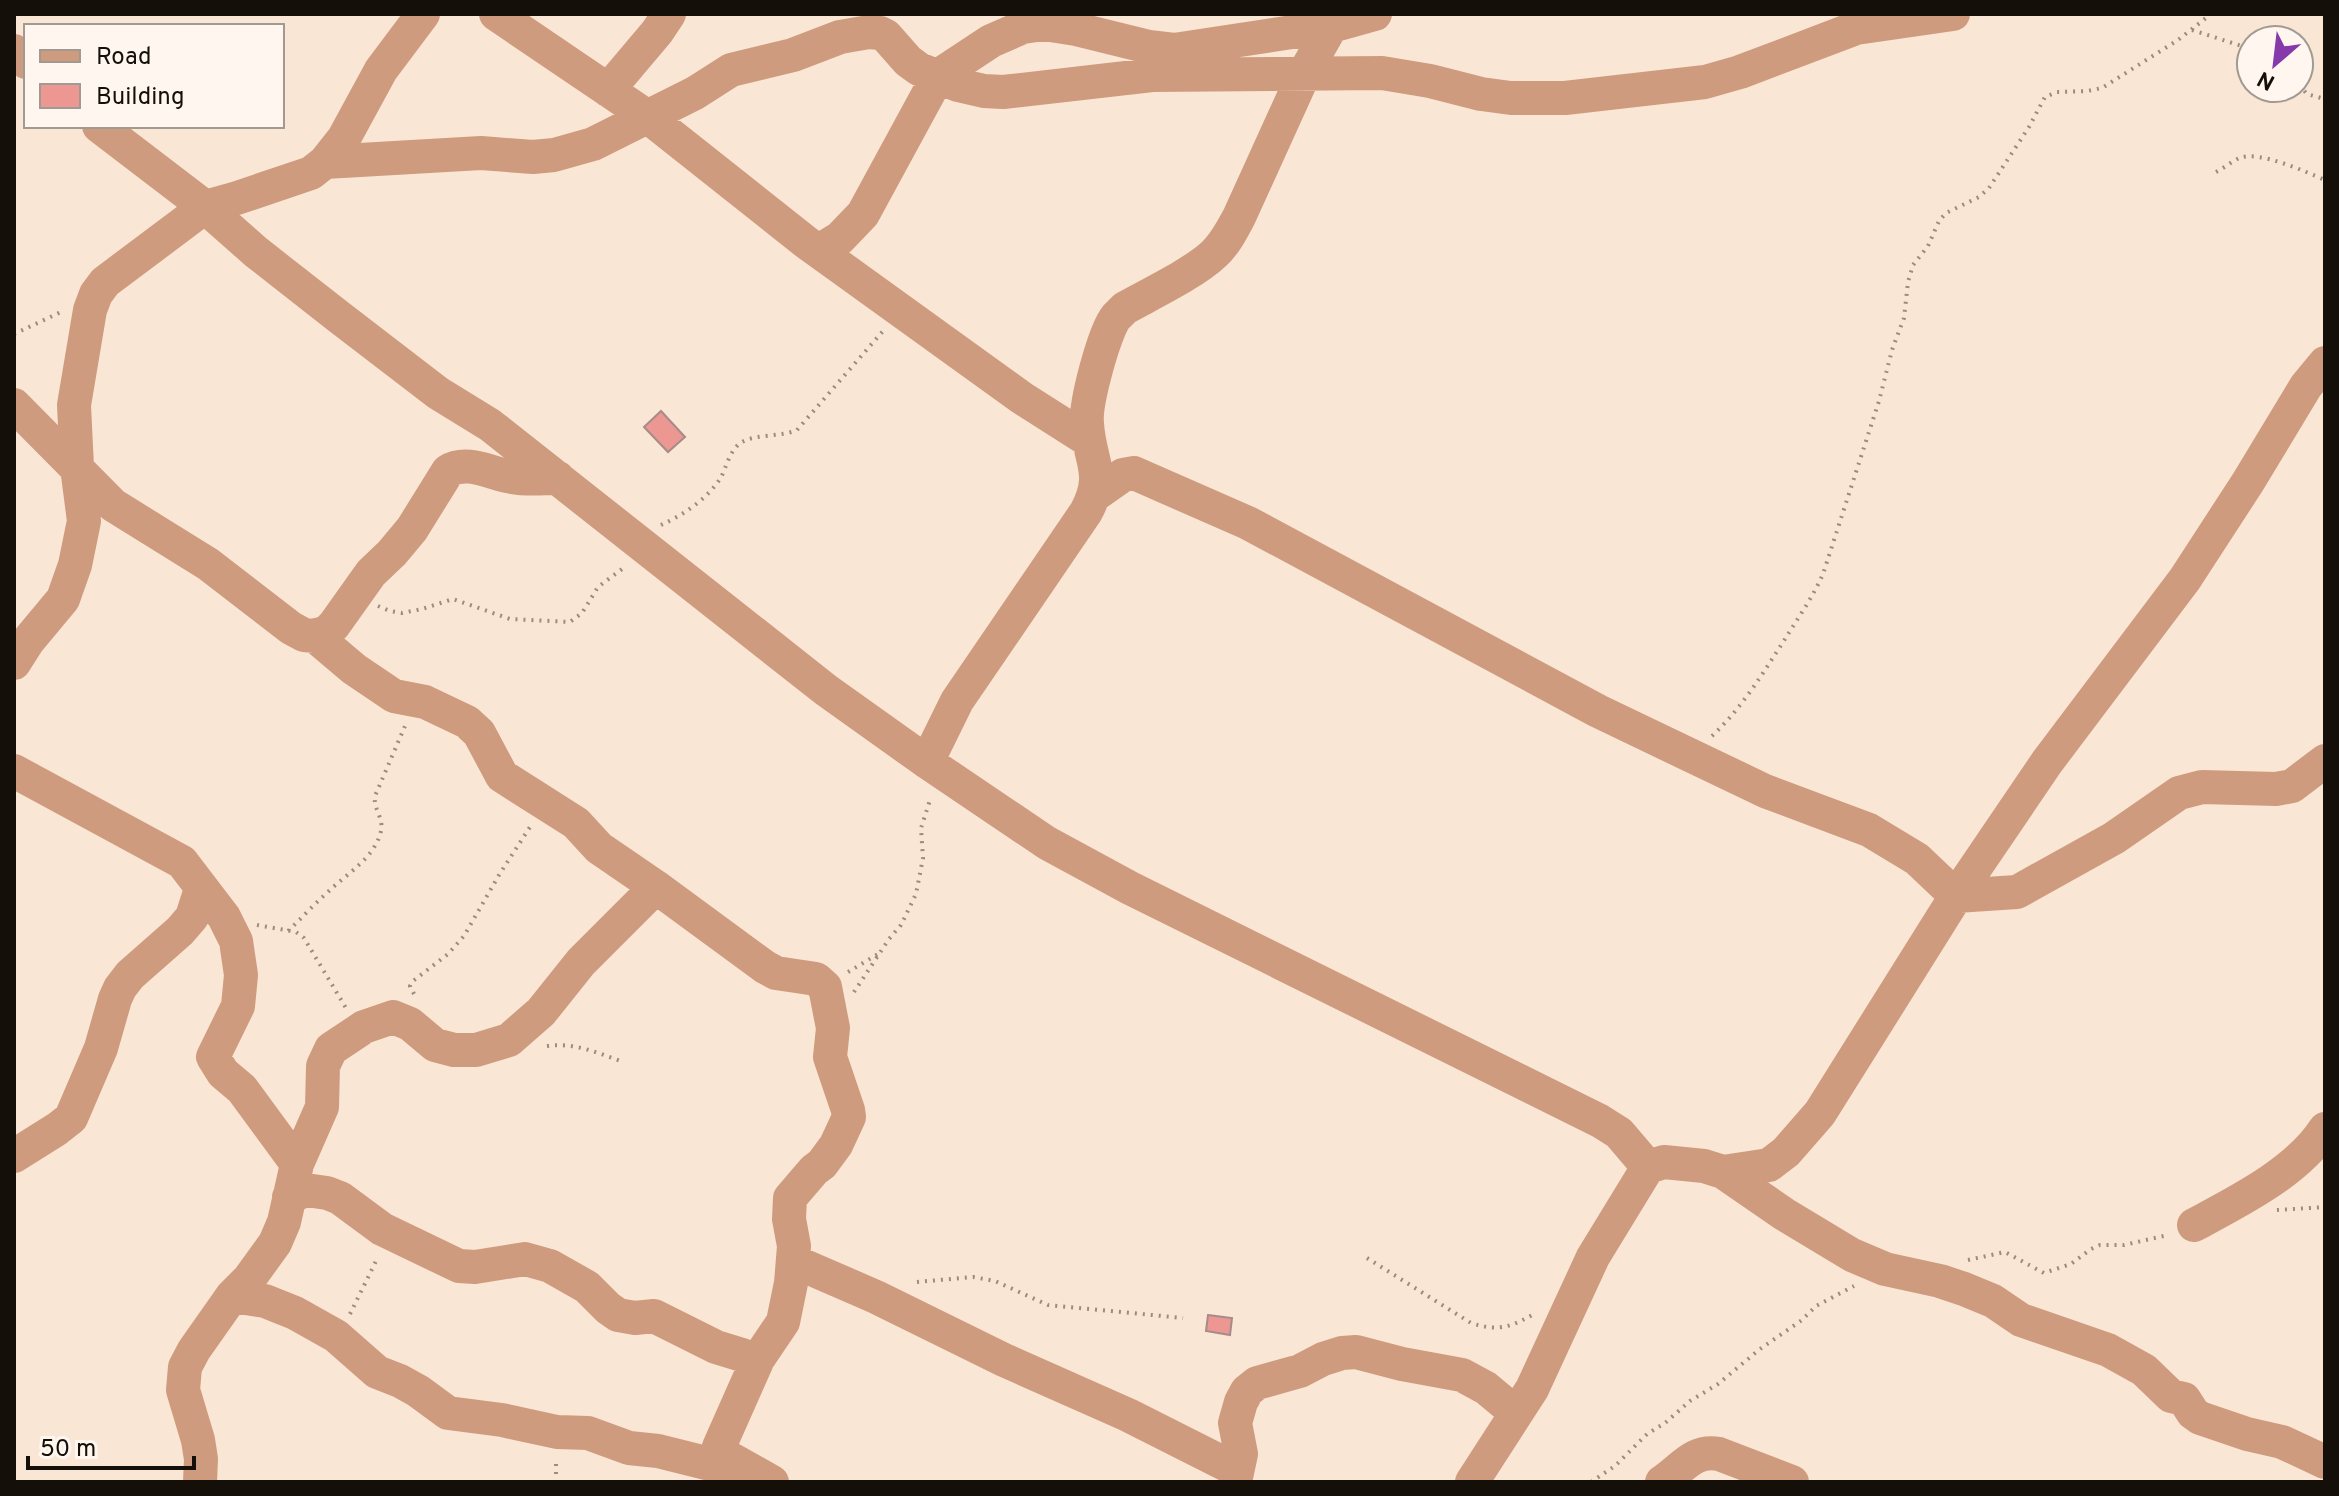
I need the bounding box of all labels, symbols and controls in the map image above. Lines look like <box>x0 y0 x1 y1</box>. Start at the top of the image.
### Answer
legend <box>24 24 284 128</box>
north arrow <box>2235 24 2315 104</box>
text: Road <box>96 43 152 73</box>
text: N <box>2253 64 2280 95</box>
text: Building <box>96 83 185 113</box>
scale bar <box>28 1420 194 1470</box>
text: 50 m <box>40 1435 96 1465</box>

